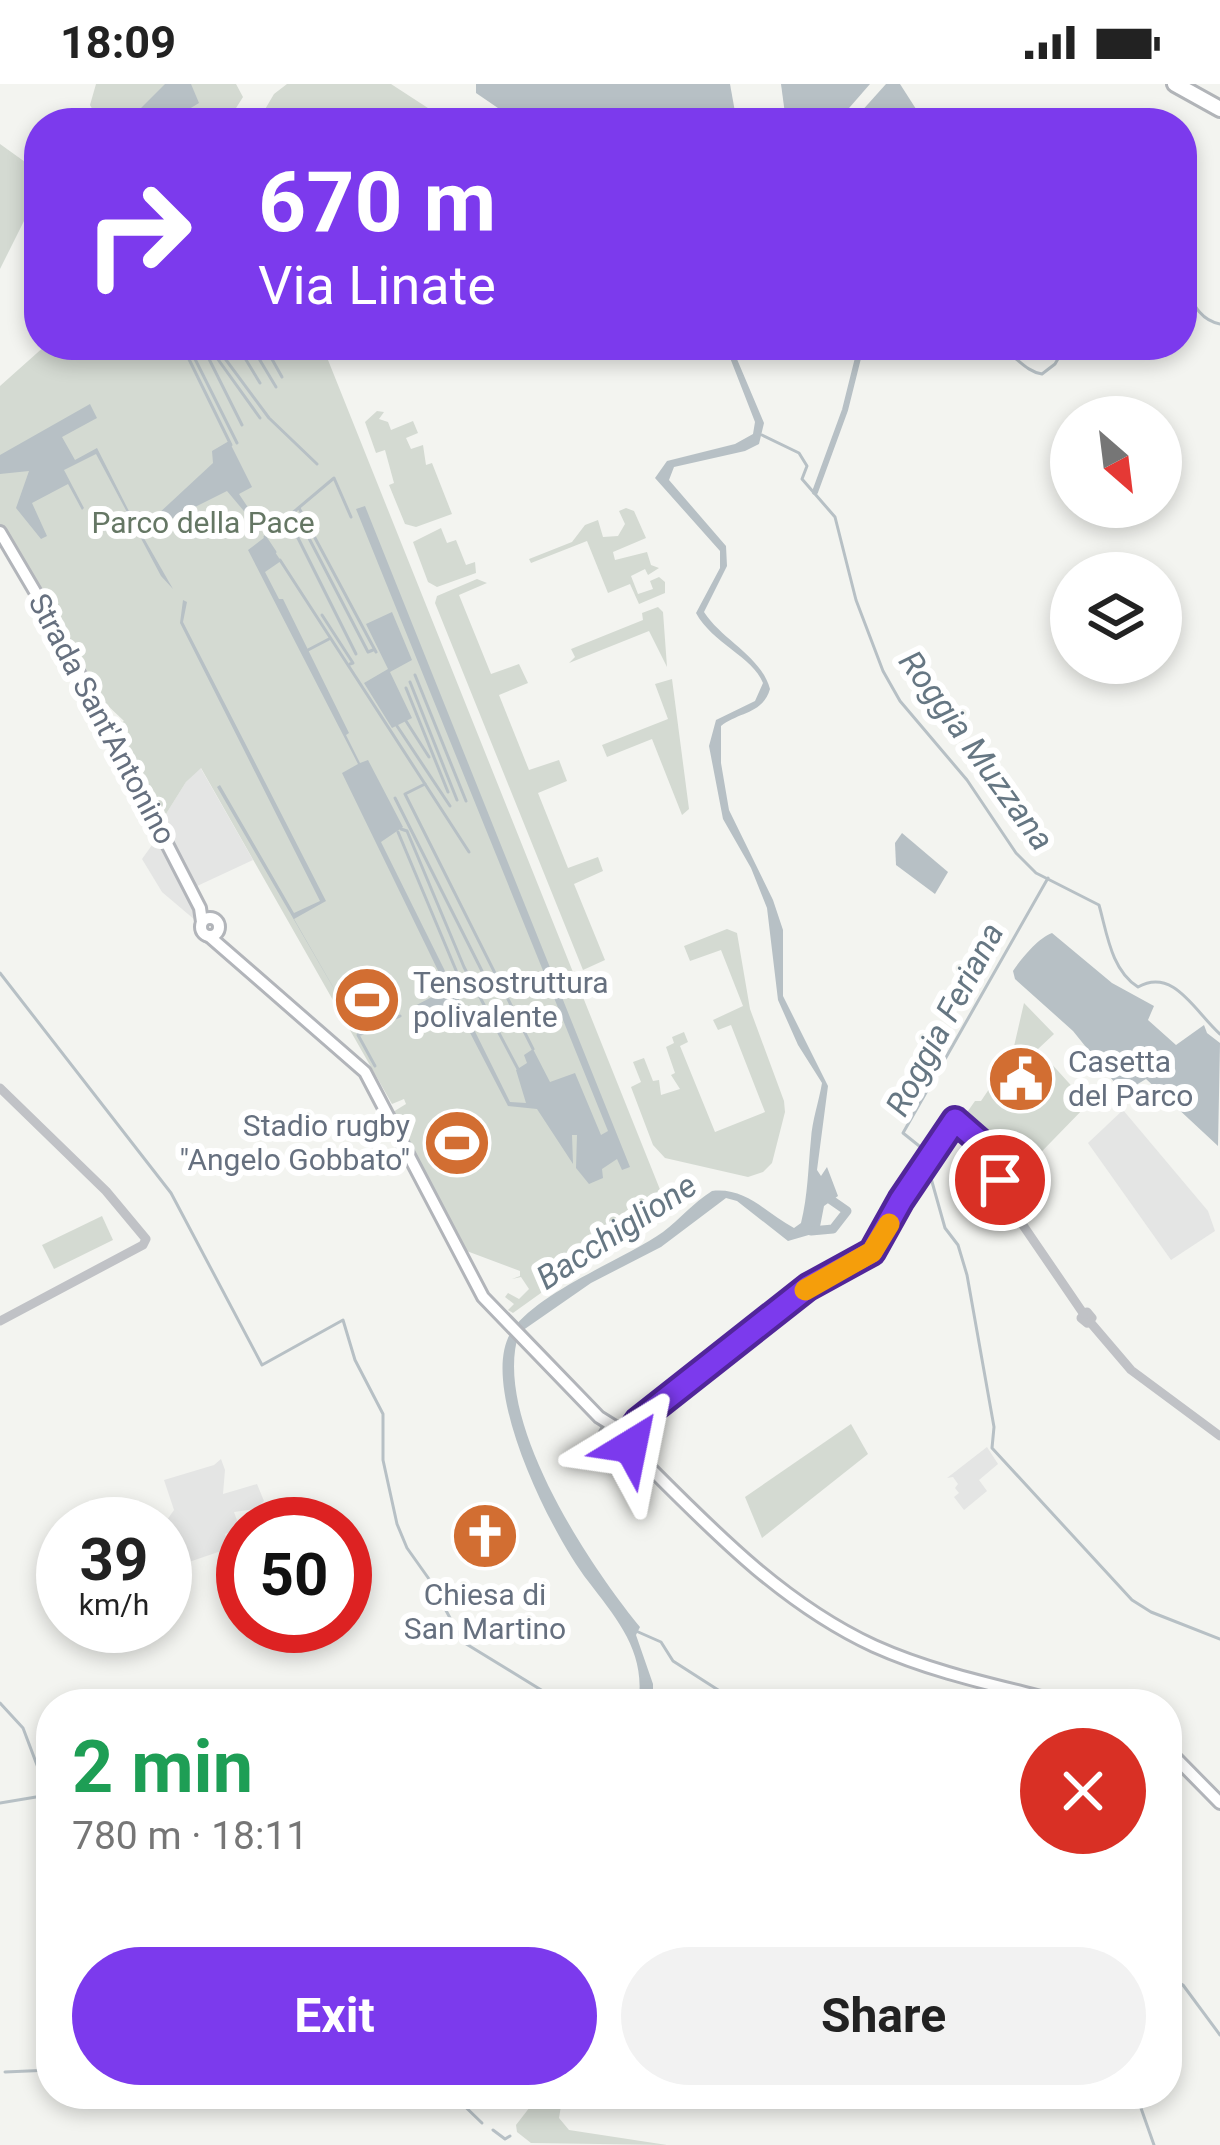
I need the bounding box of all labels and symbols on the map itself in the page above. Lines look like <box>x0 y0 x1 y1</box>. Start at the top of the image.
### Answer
north arrow <box>1050 396 1182 528</box>
park label: Parco della Pace <box>91 505 315 540</box>
street label: Strada Sant'Antonino <box>22 588 183 850</box>
water label: Roggia Muzzana <box>891 643 1062 858</box>
water label: Roggia Feriana <box>877 916 1012 1122</box>
sports icon: Tensostruttura polivalente <box>332 965 402 1035</box>
place label: Tensostruttura polivalente <box>413 965 609 1034</box>
public building icon: Casetta del Parco <box>986 1044 1056 1114</box>
place label: Casetta del Parco <box>1068 1044 1193 1113</box>
place label: Stadio rugby "Angelo Gobbato" <box>180 1108 410 1177</box>
sports icon: Stadio rugby "Angelo Gobbato" <box>422 1108 492 1178</box>
pin <box>949 1129 1051 1231</box>
water label: Bacchiglione <box>529 1165 704 1298</box>
position arrow <box>568 1383 694 1509</box>
speed limit sign: 50 <box>216 1497 372 1653</box>
church icon: Chiesa di San Martino <box>450 1501 520 1571</box>
place label: Chiesa di San Martino <box>404 1577 566 1646</box>

